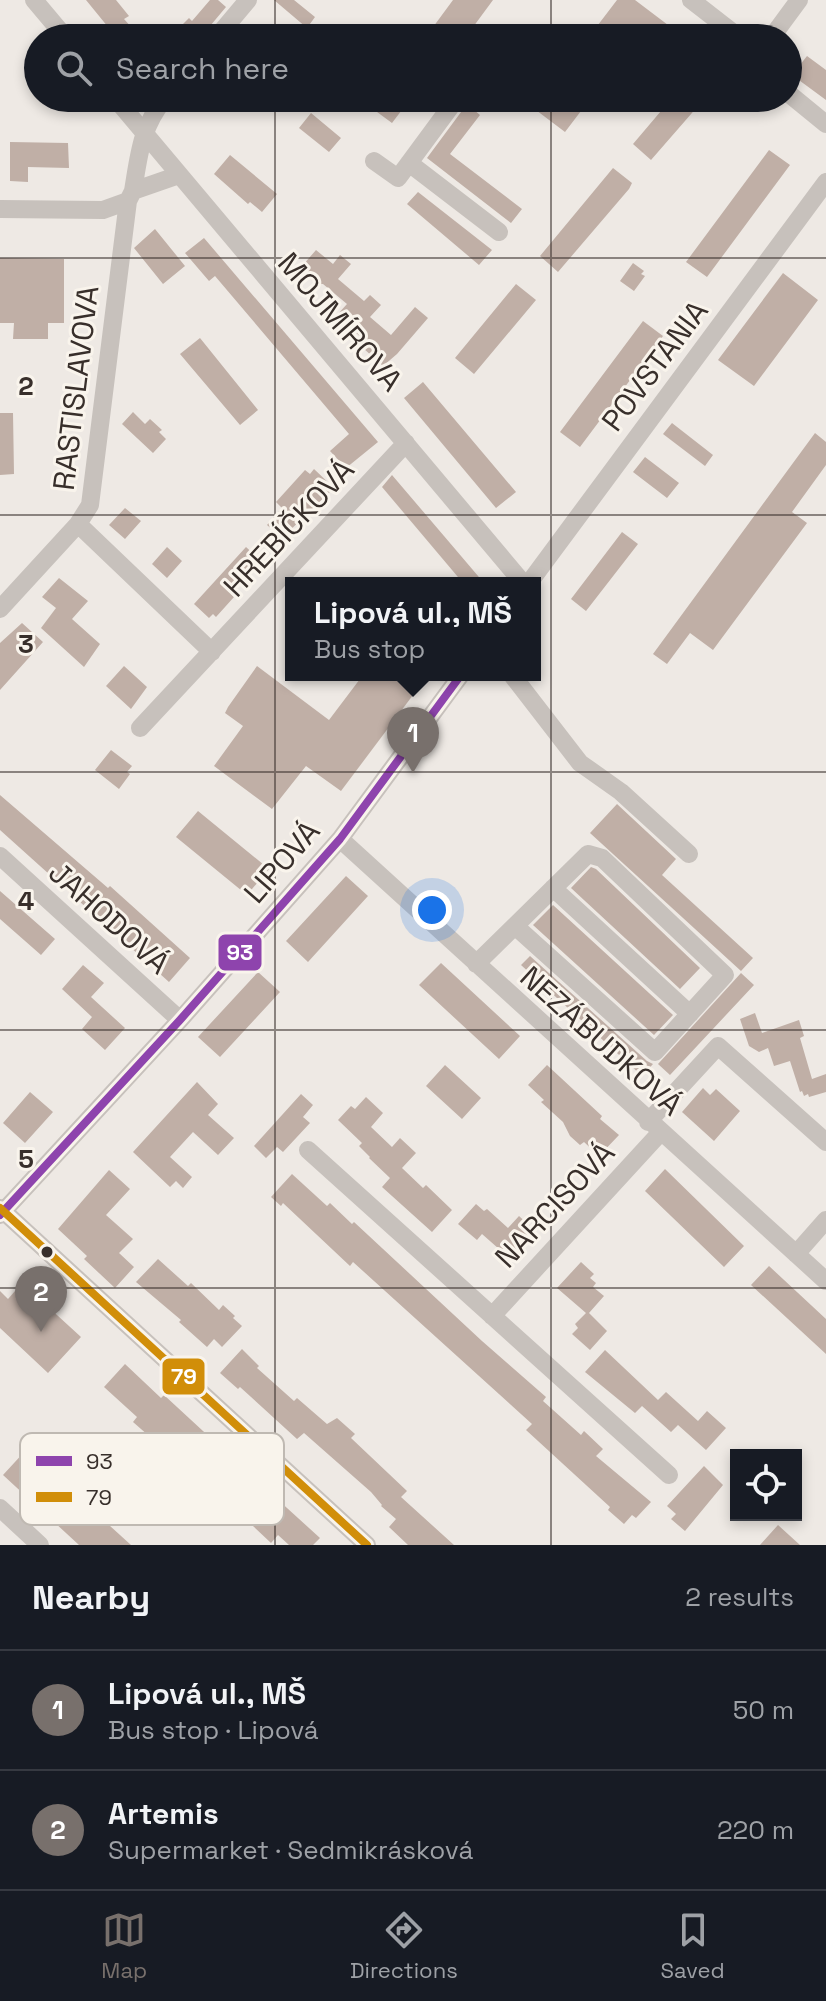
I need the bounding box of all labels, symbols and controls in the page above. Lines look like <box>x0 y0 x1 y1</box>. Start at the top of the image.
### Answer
search box <box>24 24 802 112</box>
icon: search <box>52 46 96 90</box>
text: Search here <box>116 49 289 88</box>
street label: MOJMÍROVA <box>269 244 411 399</box>
street label: RASTISLAVOVA <box>44 283 107 493</box>
street label: POVSTANIA <box>593 292 717 439</box>
text: 2 <box>18 369 34 403</box>
street label: HREBÍČKOVÁ <box>215 450 363 605</box>
popup <box>285 577 541 681</box>
text: Lipová ul., MŠ <box>314 593 512 632</box>
text: 3 <box>18 627 34 661</box>
text: Bus stop <box>314 632 425 666</box>
pin: 1 <box>387 707 439 773</box>
street label: LIPOVÁ <box>235 812 328 911</box>
street label: JAHODOVÁ <box>40 853 178 982</box>
text: 4 <box>18 884 34 918</box>
your location <box>412 890 452 930</box>
line badge: 93 <box>217 933 263 972</box>
text: 93 <box>227 938 253 966</box>
street label: NEZÁBUDKOVÁ <box>512 957 691 1124</box>
street label: NARCISOVÁ <box>486 1133 623 1276</box>
text: 5 <box>18 1142 34 1176</box>
unlabelled marker <box>39 1244 55 1260</box>
pin: 2 <box>15 1266 67 1332</box>
line badge: 79 <box>161 1357 206 1396</box>
text: 79 <box>171 1362 197 1390</box>
legend <box>20 1433 284 1525</box>
text: 93 <box>86 1447 113 1475</box>
map controls <box>730 1449 802 1521</box>
button: locate <box>730 1449 802 1521</box>
text: 79 <box>86 1483 112 1511</box>
text: Nearby <box>32 1576 150 1619</box>
text: 2 results <box>685 1580 794 1614</box>
text: Lipová ul., MŠ <box>108 1674 306 1713</box>
text: 1 <box>52 1693 64 1727</box>
text: 50 m <box>733 1693 794 1727</box>
text: Bus stop · Lipová <box>108 1713 319 1747</box>
text: Artemis <box>108 1794 219 1833</box>
text: 2 <box>50 1813 66 1847</box>
text: 220 m <box>717 1813 794 1847</box>
text: Supermarket · Sedmikrásková <box>108 1833 473 1867</box>
tab: Map <box>101 1908 147 1984</box>
tab: Directions <box>350 1908 458 1984</box>
tab: Saved <box>660 1908 725 1984</box>

